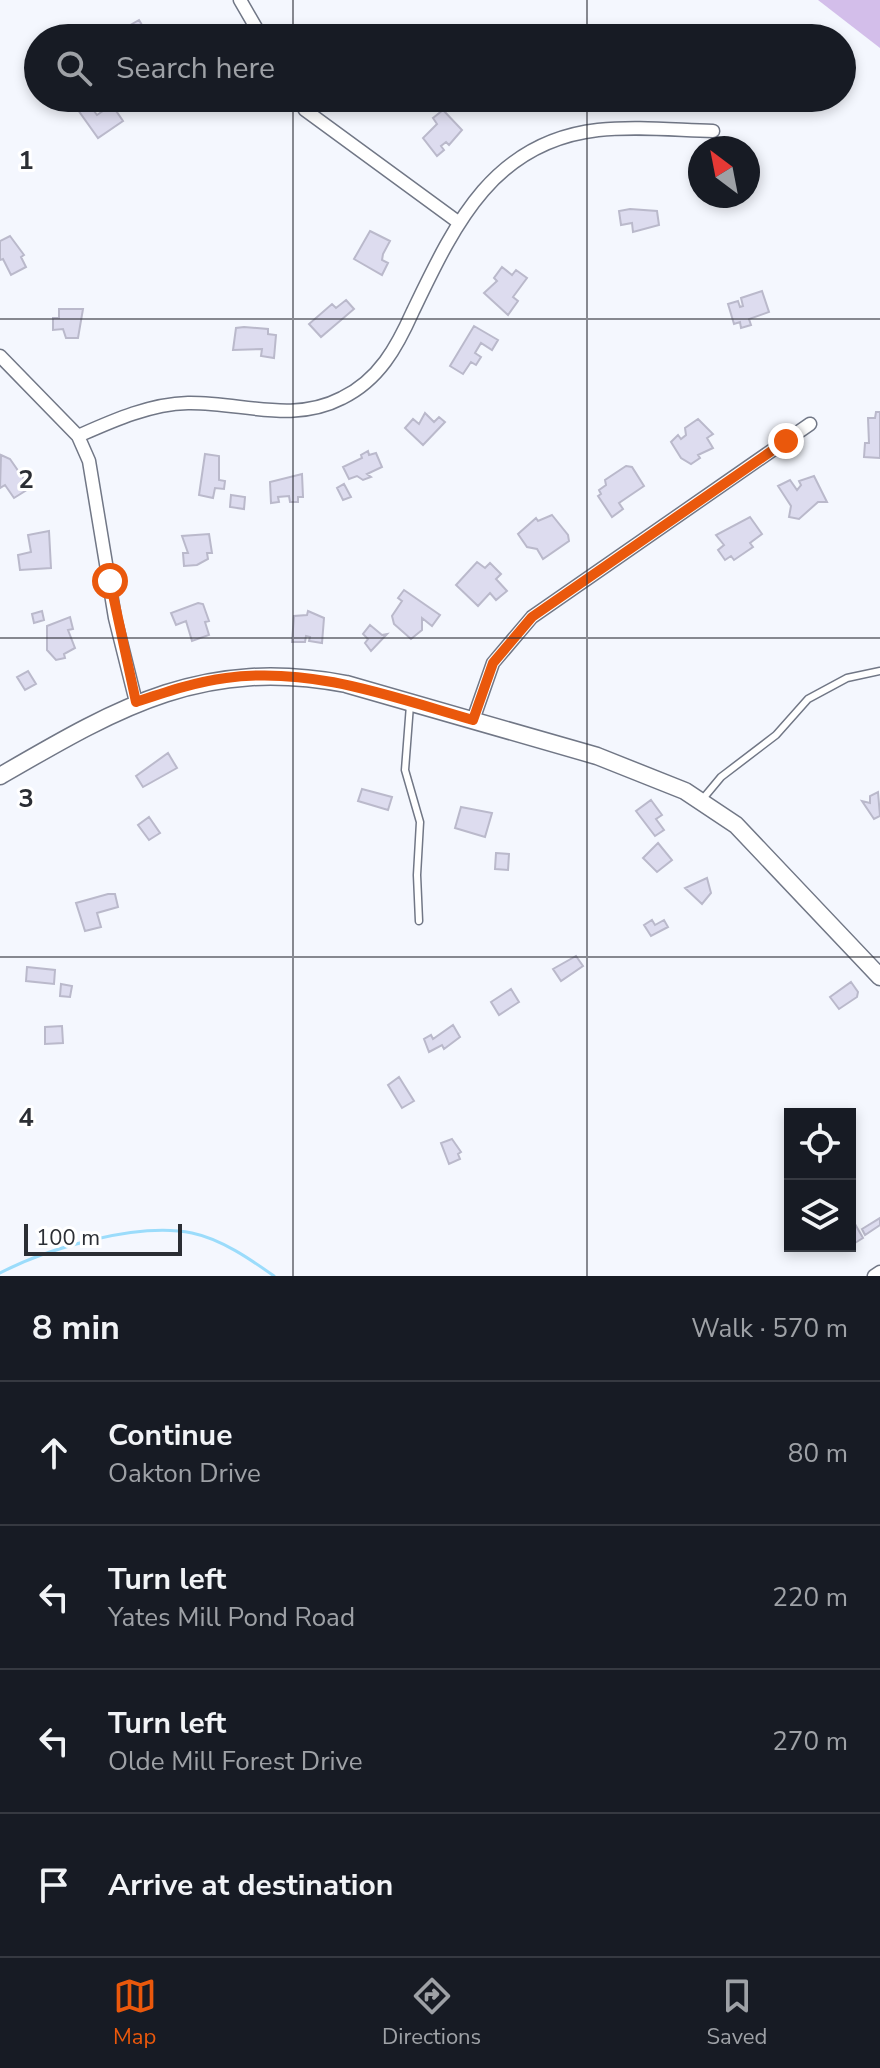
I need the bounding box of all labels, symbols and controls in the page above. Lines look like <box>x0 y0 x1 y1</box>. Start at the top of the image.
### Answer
search box <box>24 24 856 112</box>
icon: search <box>52 46 96 90</box>
text: Search here <box>116 48 275 89</box>
north arrow <box>688 136 760 208</box>
text: 1 <box>18 143 34 178</box>
route end <box>768 423 804 459</box>
text: 2 <box>18 462 34 497</box>
route start <box>92 563 128 599</box>
text: 3 <box>18 781 34 816</box>
text: 4 <box>18 1100 34 1135</box>
map controls <box>784 1108 856 1252</box>
button: locate <box>784 1108 856 1180</box>
button: layers <box>784 1180 856 1252</box>
scale bar <box>24 1220 182 1256</box>
text: 100 m <box>36 1223 100 1253</box>
text: 8 min <box>32 1305 120 1351</box>
text: Walk · 570 m <box>691 1311 848 1346</box>
text: Continue <box>108 1415 233 1456</box>
icon: ahead <box>32 1431 76 1475</box>
text: 80 m <box>788 1436 848 1471</box>
text: Oakton Drive <box>108 1456 261 1491</box>
text: Turn left <box>108 1559 226 1600</box>
icon: left <box>32 1575 76 1619</box>
text: 220 m <box>772 1580 848 1615</box>
text: Yates Mill Pond Road <box>108 1600 355 1635</box>
text: Turn left <box>108 1703 226 1744</box>
icon: left <box>32 1719 76 1763</box>
text: 270 m <box>772 1724 848 1759</box>
text: Olde Mill Forest Drive <box>108 1744 363 1779</box>
icon: arrive <box>32 1863 76 1907</box>
text: Arrive at destination <box>108 1865 393 1906</box>
tab: Map <box>113 1974 157 2052</box>
tab: Directions <box>382 1974 481 2052</box>
tab: Saved <box>707 1974 767 2052</box>

